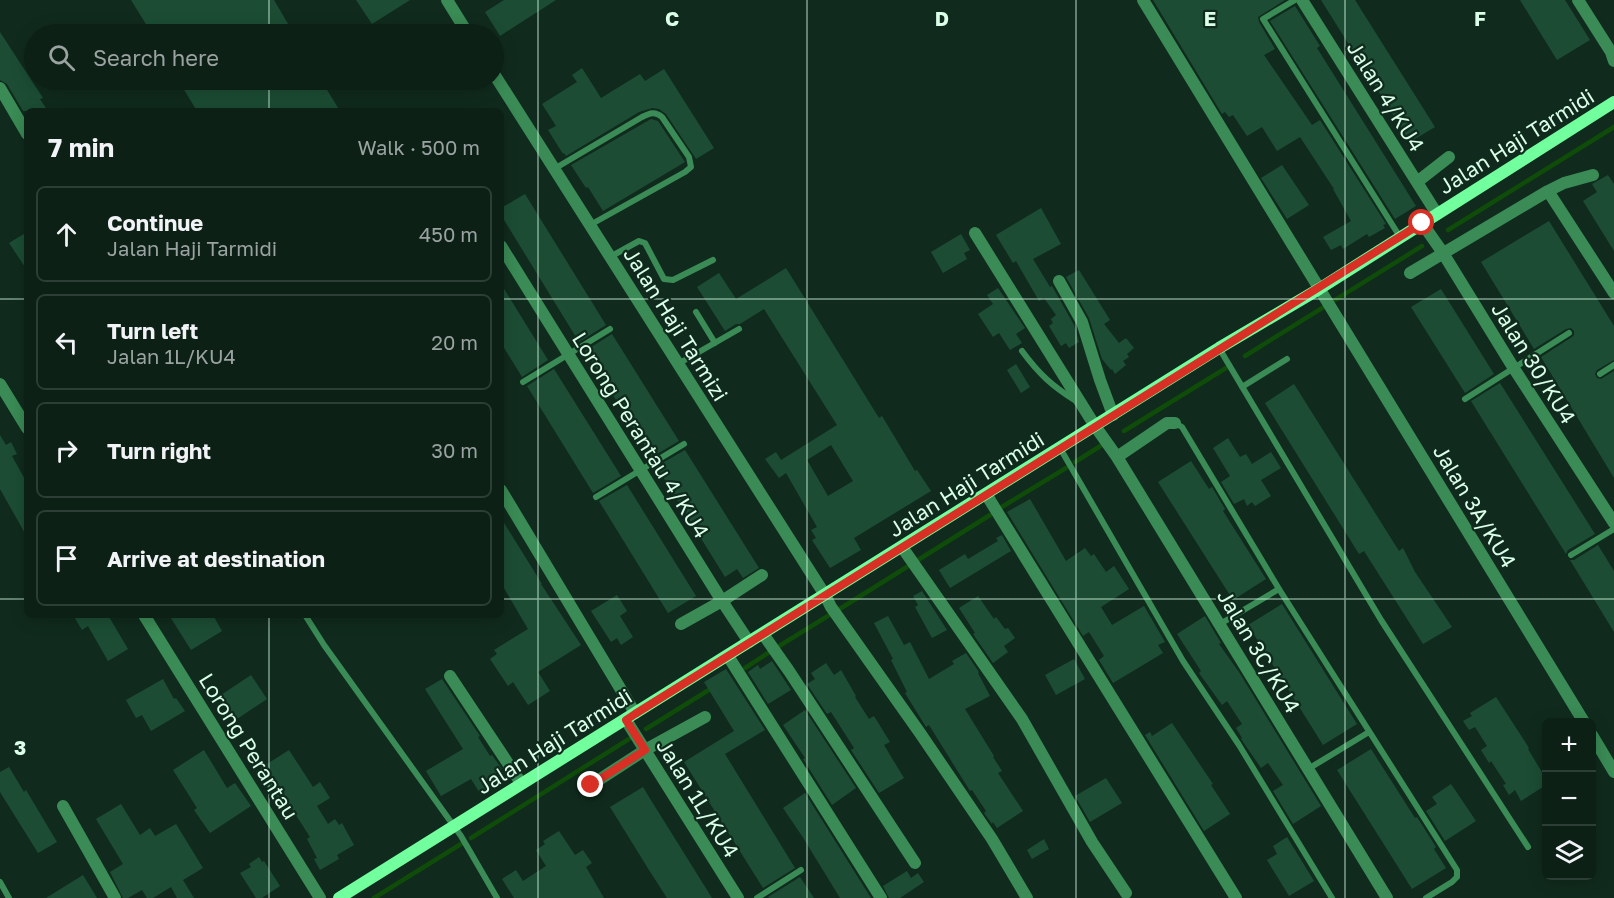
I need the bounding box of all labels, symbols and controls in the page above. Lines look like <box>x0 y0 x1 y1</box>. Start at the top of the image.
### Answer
text: C <box>665 6 679 30</box>
text: D <box>935 6 949 30</box>
text: E <box>1204 6 1216 30</box>
text: F <box>1474 6 1486 30</box>
search box <box>24 24 504 90</box>
street label: Jalan 4/KU4 <box>1342 36 1430 156</box>
icon: search <box>45 41 78 74</box>
text: Search here <box>93 44 219 71</box>
street label: Jalan Haji Tarmidi <box>1433 83 1599 199</box>
text: 7 min <box>48 132 114 163</box>
text: Walk · 500 m <box>358 135 480 159</box>
text: Continue <box>107 209 203 236</box>
route start <box>1408 209 1434 235</box>
icon: ahead <box>50 218 83 251</box>
text: 450 m <box>419 222 478 246</box>
text: Jalan Haji Tarmidi <box>107 236 277 260</box>
street label: Jalan Haji Tarmizi <box>618 242 734 406</box>
street label: Jalan 30/KU4 <box>1486 297 1582 429</box>
text: Turn left <box>107 317 198 344</box>
icon: left <box>50 326 83 359</box>
street label: Lorong Perantau 4/KU4 <box>567 327 715 543</box>
text: 20 m <box>431 330 478 354</box>
text: Jalan 1L/KU4 <box>107 344 236 368</box>
street label: Jalan Haji Tarmidi <box>883 426 1049 542</box>
icon: right <box>50 434 83 467</box>
text: Turn right <box>107 437 211 464</box>
text: 30 m <box>431 438 478 462</box>
street label: Jalan 3A/KU4 <box>1428 440 1522 572</box>
icon: arrive <box>50 542 83 575</box>
text: Arrive at destination <box>107 545 325 572</box>
street label: Jalan 3C/KU4 <box>1212 584 1306 718</box>
street label: Lorong Perantau <box>194 668 304 824</box>
street label: Jalan Haji Tarmidi <box>471 683 637 799</box>
map controls <box>1542 718 1596 880</box>
button: + <box>1542 718 1596 772</box>
street label: Jalan 1L/KU4 <box>651 734 745 862</box>
text: 3 <box>14 735 26 759</box>
route end <box>577 771 603 797</box>
button: − <box>1542 772 1596 826</box>
button: layers <box>1542 826 1596 880</box>

